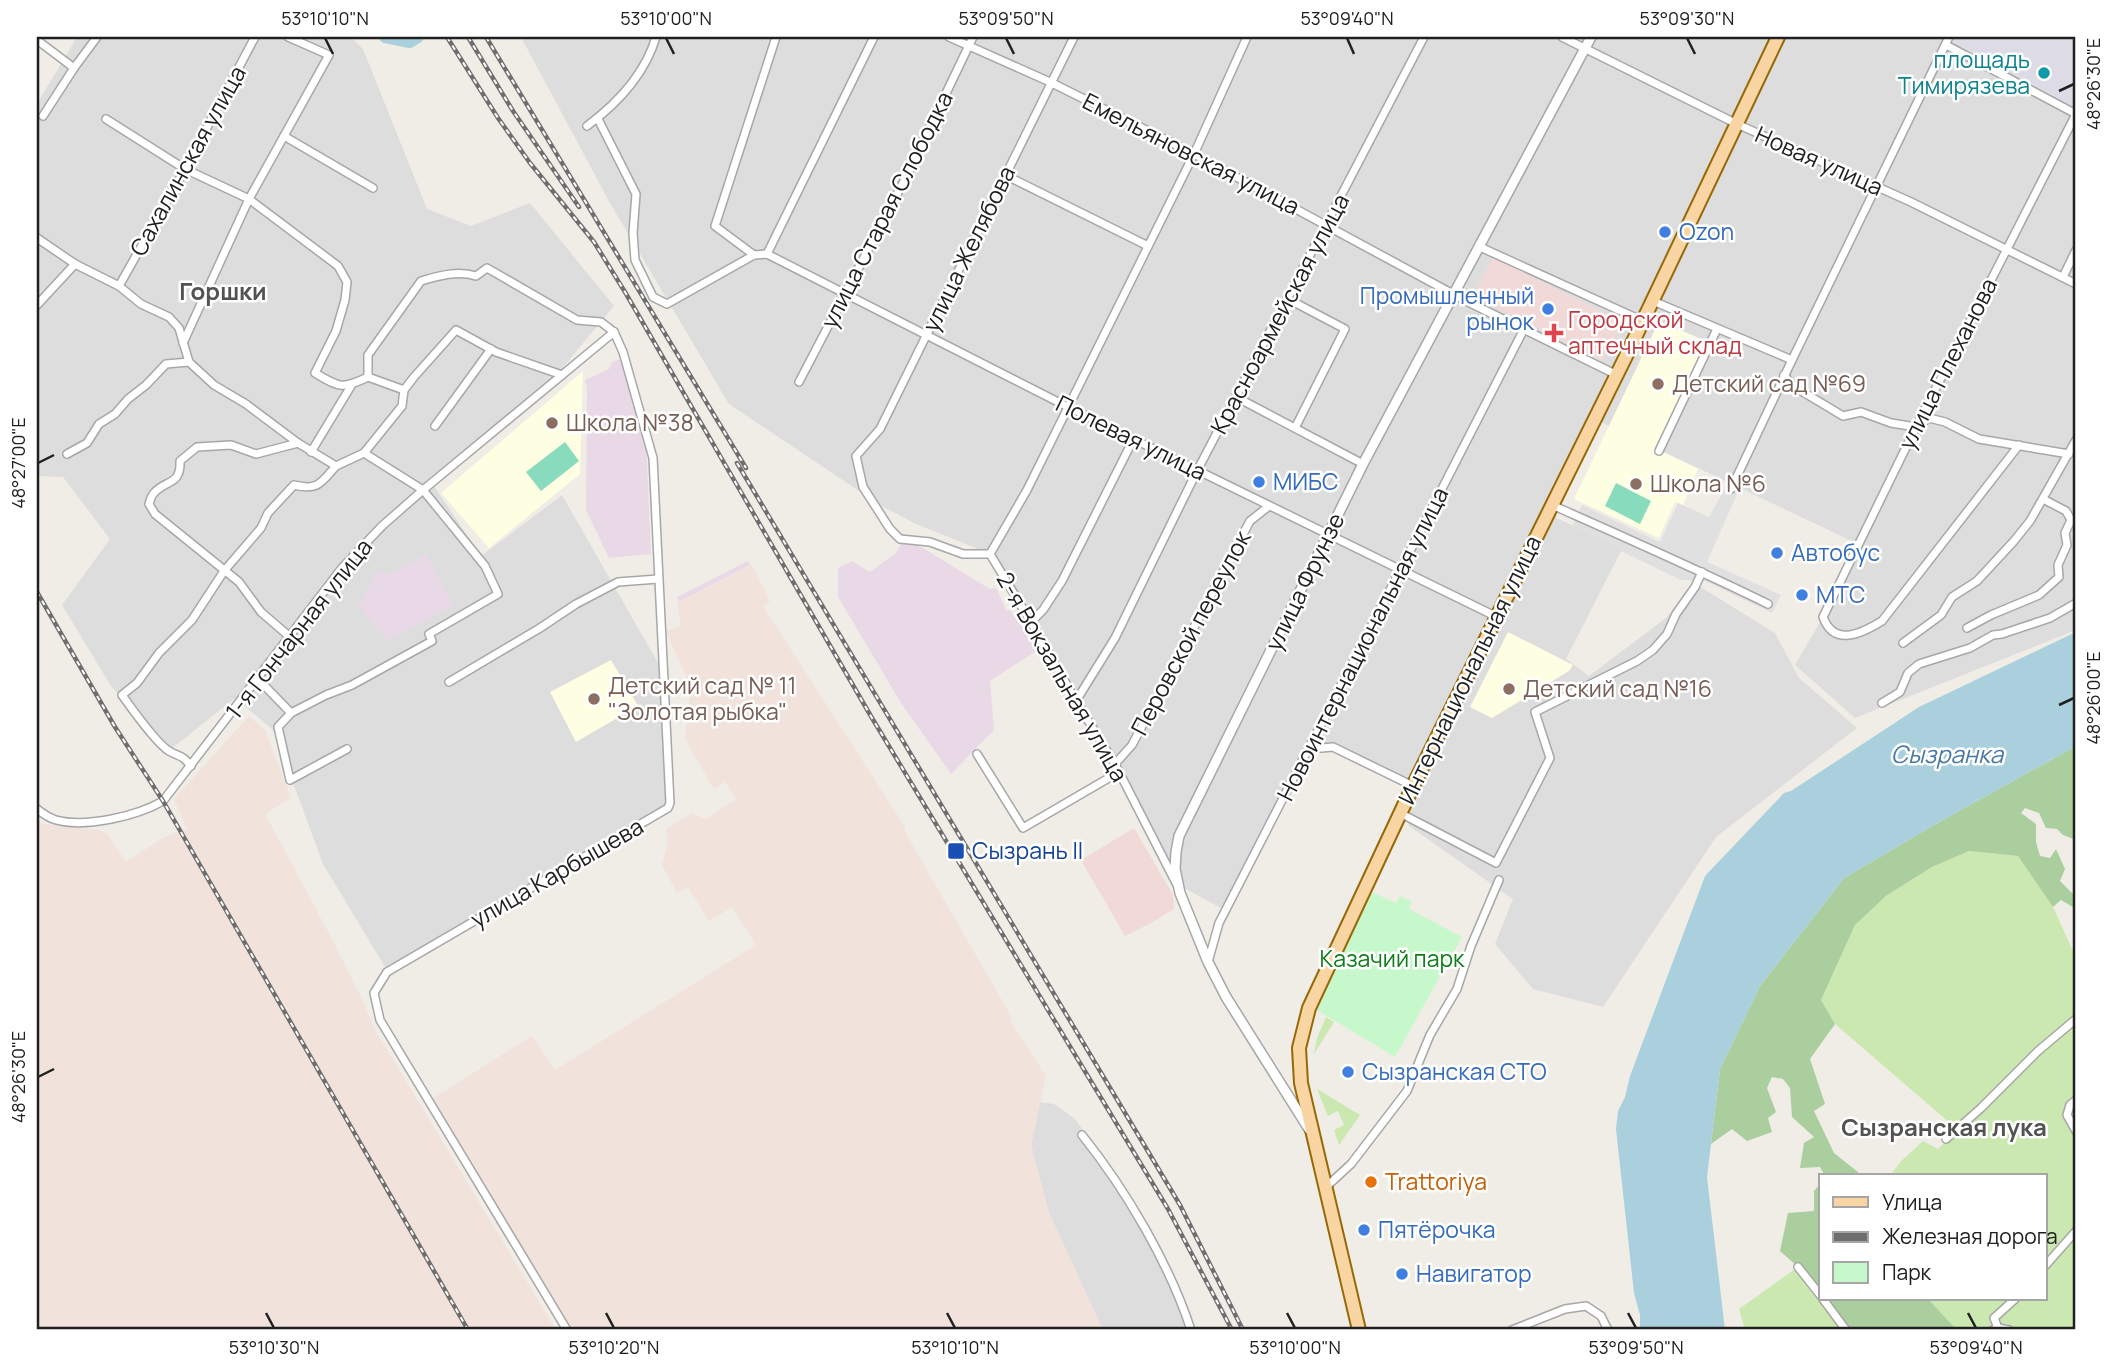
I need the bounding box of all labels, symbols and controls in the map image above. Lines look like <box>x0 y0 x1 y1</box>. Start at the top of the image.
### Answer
text: 53°10'10"N <box>281 6 369 30</box>
text: 53°10'00"N <box>620 6 712 30</box>
text: 53°09'50"N <box>958 6 1054 30</box>
text: 53°09'40"N <box>1300 6 1394 30</box>
text: 53°09'30"N <box>1640 6 1734 30</box>
text: 48°26'30"E <box>2081 38 2105 130</box>
place label: площадь Тимирязева <box>1898 43 2030 101</box>
street label: Сахалинская улица <box>122 60 253 261</box>
marker: площадь Тимирязева <box>2036 65 2052 81</box>
street label: Емельяновская улица <box>1078 85 1305 222</box>
street label: улица Старая Слободка <box>812 86 960 334</box>
street label: Новая улица <box>1750 118 1888 203</box>
street label: улица Желябова <box>914 160 1022 337</box>
street label: Красноармейская улица <box>1202 188 1356 439</box>
place label: Ozon <box>1679 215 1734 247</box>
marker: Ozon <box>1657 224 1673 240</box>
street label: улица Плеханова <box>1890 272 2004 455</box>
district label: Горшки <box>179 274 267 307</box>
place label: Промышленный рынок <box>1360 279 1535 337</box>
marker: Промышленный рынок <box>1540 301 1556 317</box>
place label: Городской аптечный склад <box>1568 303 1742 361</box>
marker: Городской аптечный склад <box>1546 325 1562 341</box>
place label: Детский сад №69 <box>1672 367 1866 399</box>
marker: Детский сад №69 <box>1650 376 1666 392</box>
street label: Полевая улица <box>1051 387 1212 487</box>
place label: Школа №38 <box>566 406 694 438</box>
marker: Школа №38 <box>544 415 560 431</box>
text: 48°27'00"E <box>6 417 30 509</box>
place label: МИБС <box>1273 465 1338 497</box>
place label: Школа №6 <box>1650 467 1766 499</box>
marker: МИБС <box>1251 474 1267 490</box>
marker: Школа №6 <box>1628 476 1644 492</box>
street label: Новоинтернациональная улица <box>1269 481 1455 806</box>
street label: улица Фрунзе <box>1257 507 1351 656</box>
street label: Перовской переулок <box>1123 524 1258 740</box>
street label: Интернациональная улица <box>1390 530 1548 809</box>
street label: 1-я Гончарная улица <box>218 531 379 725</box>
place label: Автобус <box>1791 536 1880 568</box>
marker: Автобус <box>1769 545 1785 561</box>
street label: 2-я Вокзальная улица <box>990 566 1136 787</box>
place label: МТС <box>1816 578 1866 610</box>
marker: МТС <box>1794 587 1810 603</box>
text: 48°26'00"E <box>2081 651 2105 745</box>
place label: Детский сад № 11 "Золотая рыбка" <box>608 669 796 727</box>
place label: Детский сад №16 <box>1523 672 1712 704</box>
marker: Детский сад №16 <box>1501 681 1517 697</box>
marker: Детский сад № 11 "Золотая рыбка" <box>586 691 602 707</box>
water label: Сызранка <box>1891 737 2005 770</box>
street label: улица Карбышева <box>464 810 649 935</box>
place label: Сызрань II <box>972 834 1083 866</box>
marker: Сызрань II <box>946 841 966 861</box>
park label: Казачий парк <box>1319 942 1465 974</box>
text: 48°26'30"E <box>6 1031 30 1123</box>
place label: Сызранская СТО <box>1362 1055 1547 1087</box>
marker: Сызранская СТО <box>1340 1064 1356 1080</box>
district label: Сызранская лука <box>1841 1110 2047 1143</box>
place label: Trattoriya <box>1385 1165 1487 1197</box>
marker: Trattoriya <box>1363 1174 1379 1190</box>
legend <box>1819 1174 2046 1300</box>
text: Улица <box>1882 1188 1942 1216</box>
place label: Пятёрочка <box>1378 1213 1496 1245</box>
marker: Пятёрочка <box>1356 1222 1372 1238</box>
text: Железная дорога <box>1882 1222 2058 1250</box>
place label: Навигатор <box>1416 1257 1532 1289</box>
text: Парк <box>1882 1258 1932 1286</box>
marker: Навигатор <box>1394 1266 1410 1282</box>
text: 53°10'30"N <box>229 1335 319 1359</box>
text: 53°10'20"N <box>569 1335 659 1359</box>
text: 53°10'10"N <box>911 1335 999 1359</box>
text: 53°10'00"N <box>1249 1335 1341 1359</box>
text: 53°09'50"N <box>1588 1335 1684 1359</box>
text: 53°09'40"N <box>1929 1335 2023 1359</box>

